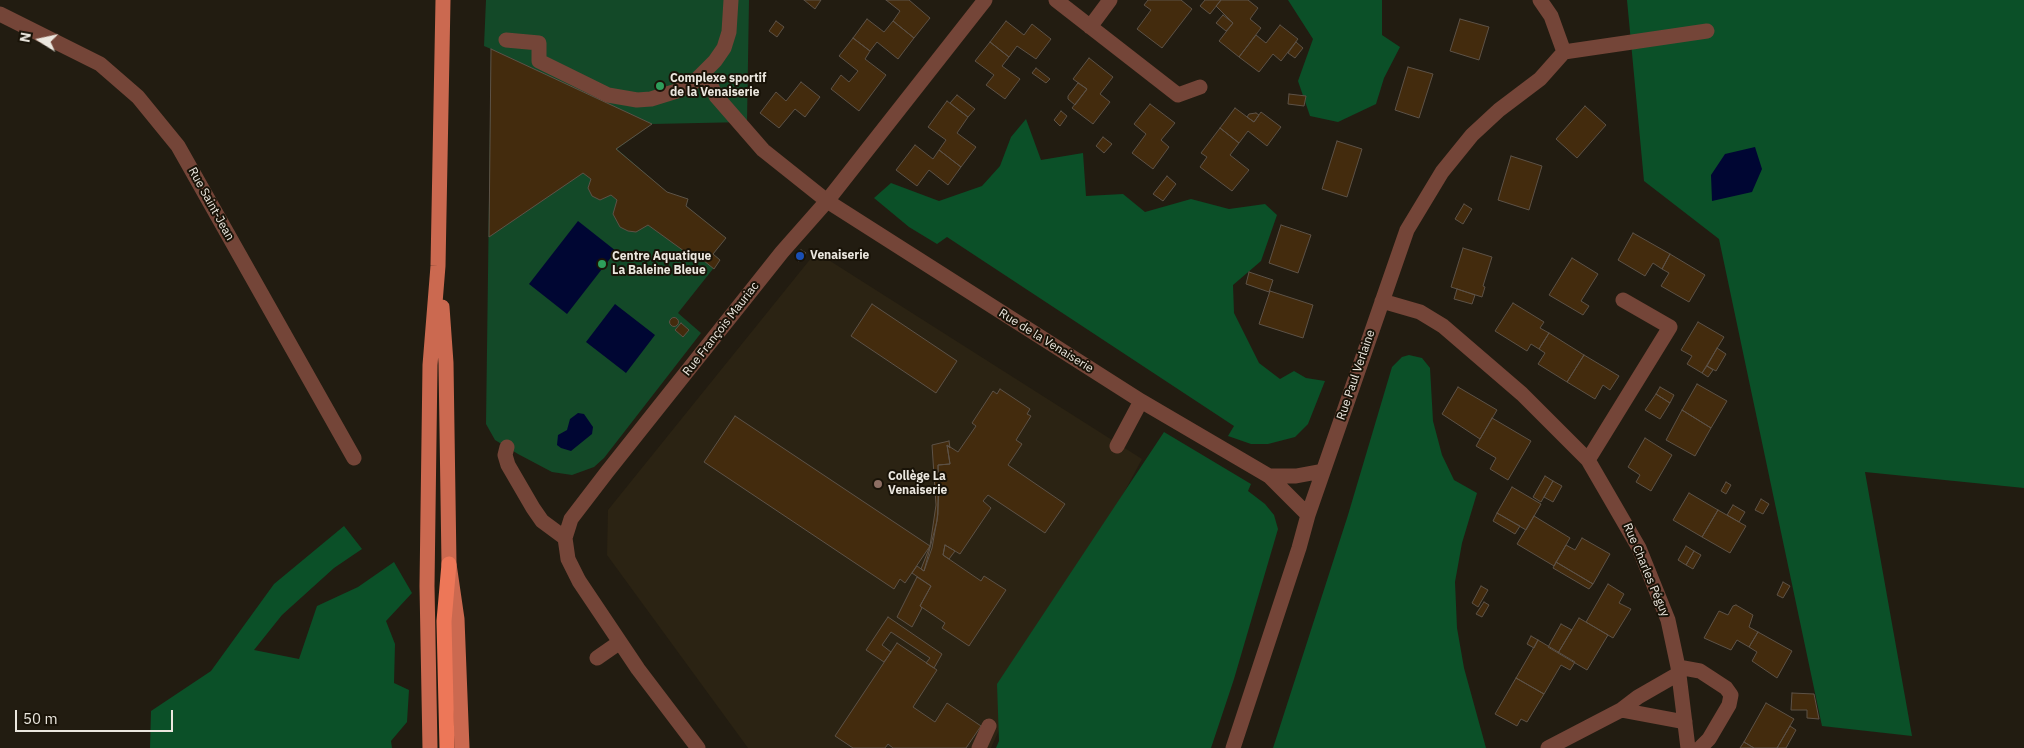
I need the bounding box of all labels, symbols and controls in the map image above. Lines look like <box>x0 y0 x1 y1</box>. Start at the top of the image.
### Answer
north arrow <box>15 15 65 65</box>
text: N <box>15 31 35 44</box>
place label: Complexe sportif de la Venaiserie <box>670 72 766 100</box>
marker: Complexe sportif de la Venaiserie <box>654 80 666 92</box>
street label: Rue Saint-Jean <box>185 165 237 243</box>
place label: Venaiserie <box>810 249 869 263</box>
place label: Centre Aquatique La Baleine Bleue <box>612 250 711 278</box>
marker: Venaiserie <box>794 250 806 262</box>
marker: Centre Aquatique La Baleine Bleue <box>596 258 608 270</box>
street label: Rue François Mauriac <box>680 279 762 379</box>
street label: Rue de la Venaiserie <box>996 306 1096 376</box>
street label: Rue Paul Verlaine <box>1334 328 1378 422</box>
place label: Collège La Venaiserie <box>888 470 947 498</box>
marker: Collège La Venaiserie <box>872 478 884 490</box>
street label: Rue Charles Péguy <box>1620 521 1672 619</box>
scale bar <box>18 700 175 732</box>
text: 50 m <box>23 709 58 728</box>

